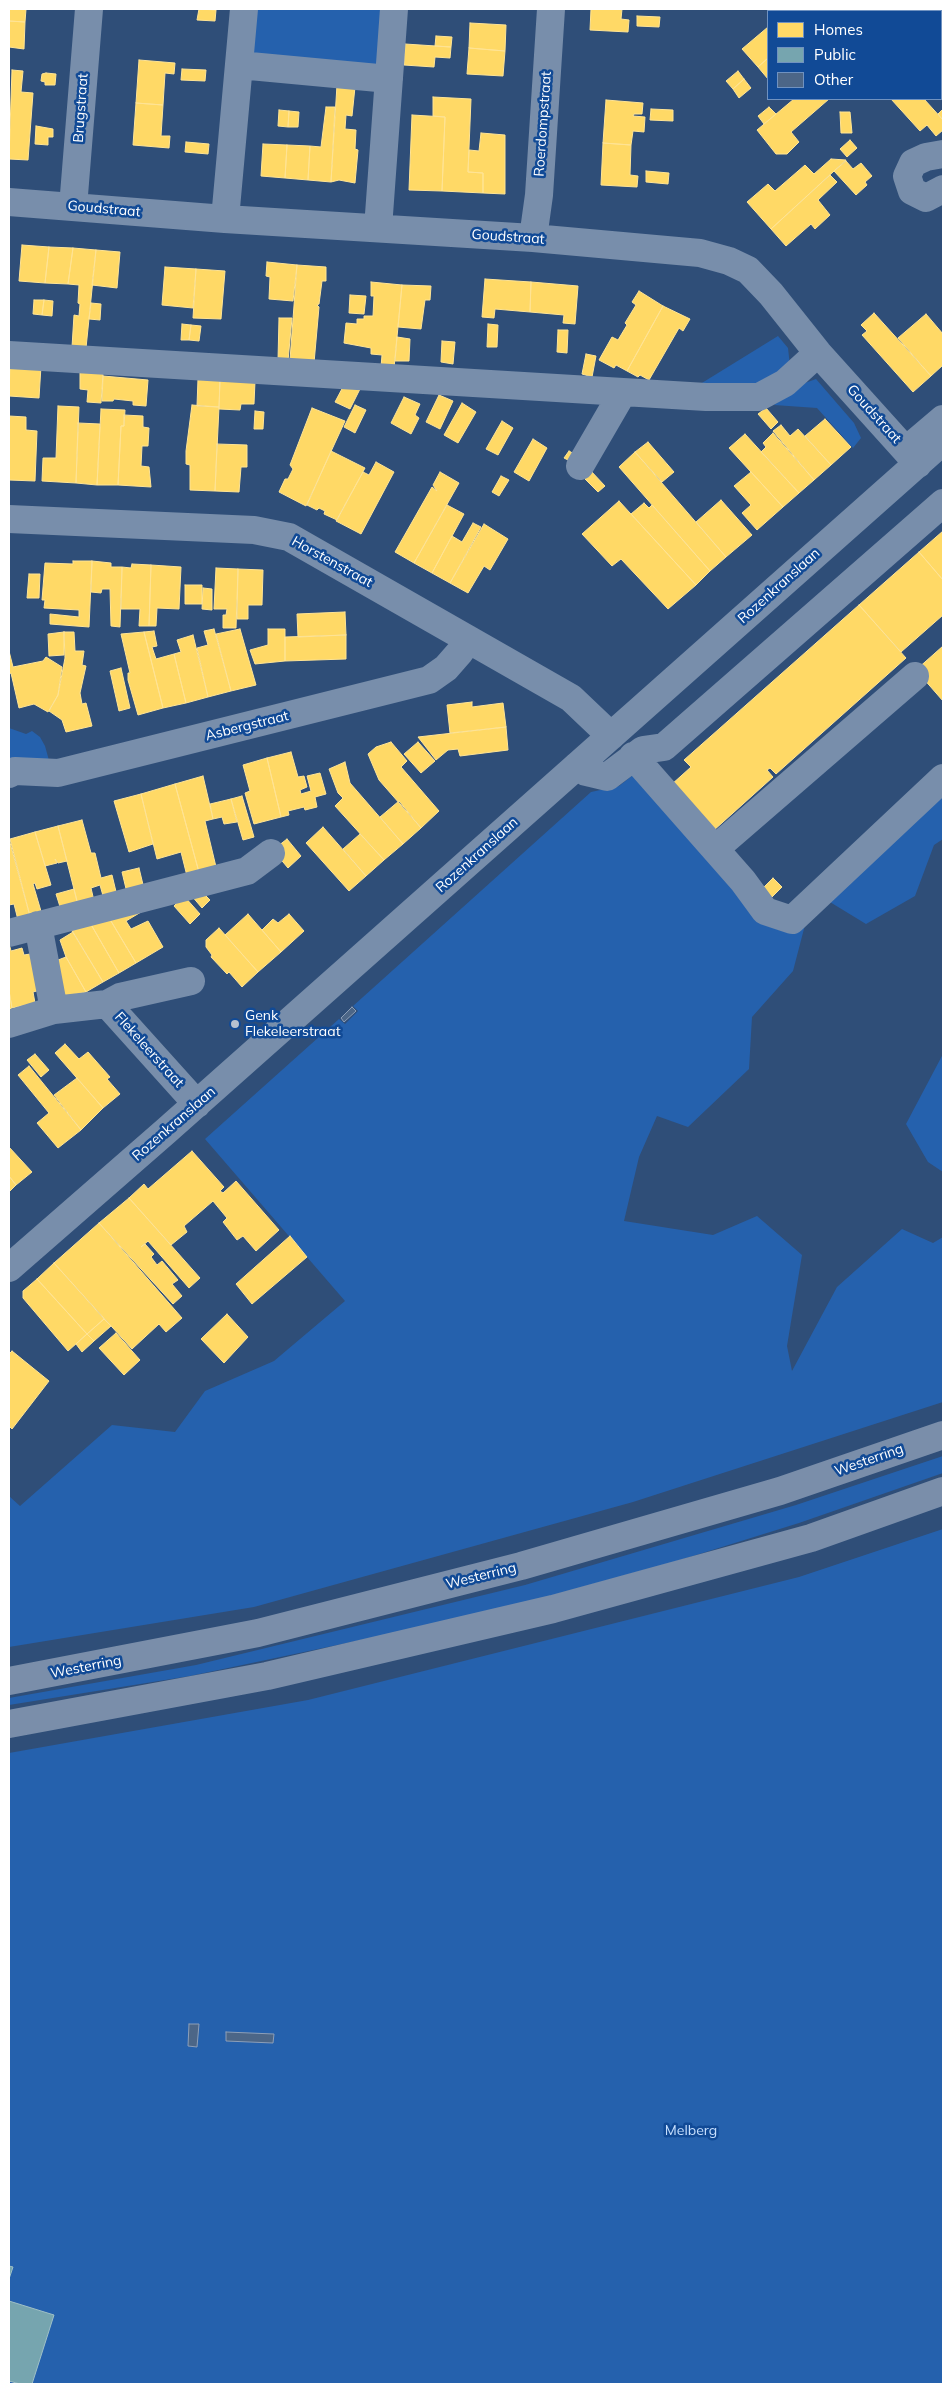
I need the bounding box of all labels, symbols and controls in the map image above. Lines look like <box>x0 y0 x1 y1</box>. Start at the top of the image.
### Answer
legend <box>767 10 942 100</box>
text: Homes <box>814 20 863 39</box>
text: Public <box>814 45 856 64</box>
text: Other <box>814 70 853 89</box>
street label: Roerdompstraat <box>531 71 555 177</box>
street label: Brugstraat <box>70 73 92 143</box>
street label: Goudstraat <box>67 197 141 221</box>
street label: Goudstraat <box>471 226 545 248</box>
street label: Goudstraat <box>843 381 905 447</box>
street label: Horstenstraat <box>289 533 375 591</box>
street label: Rozenkranslaan <box>735 545 823 627</box>
street label: Asbergstraat <box>204 708 290 744</box>
street label: Rozenkranslaan <box>433 814 521 896</box>
place label: Genk Flekeleerstraat <box>245 1008 341 1040</box>
street label: Flekeleerstraat <box>111 1009 187 1091</box>
marker: Genk Flekeleerstraat <box>229 1018 241 1030</box>
street label: Rozenkranslaan <box>129 1083 219 1165</box>
street label: Westerring <box>832 1440 906 1480</box>
street label: Westerring <box>444 1559 518 1593</box>
street label: Westerring <box>49 1652 123 1682</box>
park label: Melberg <box>665 2123 717 2139</box>

